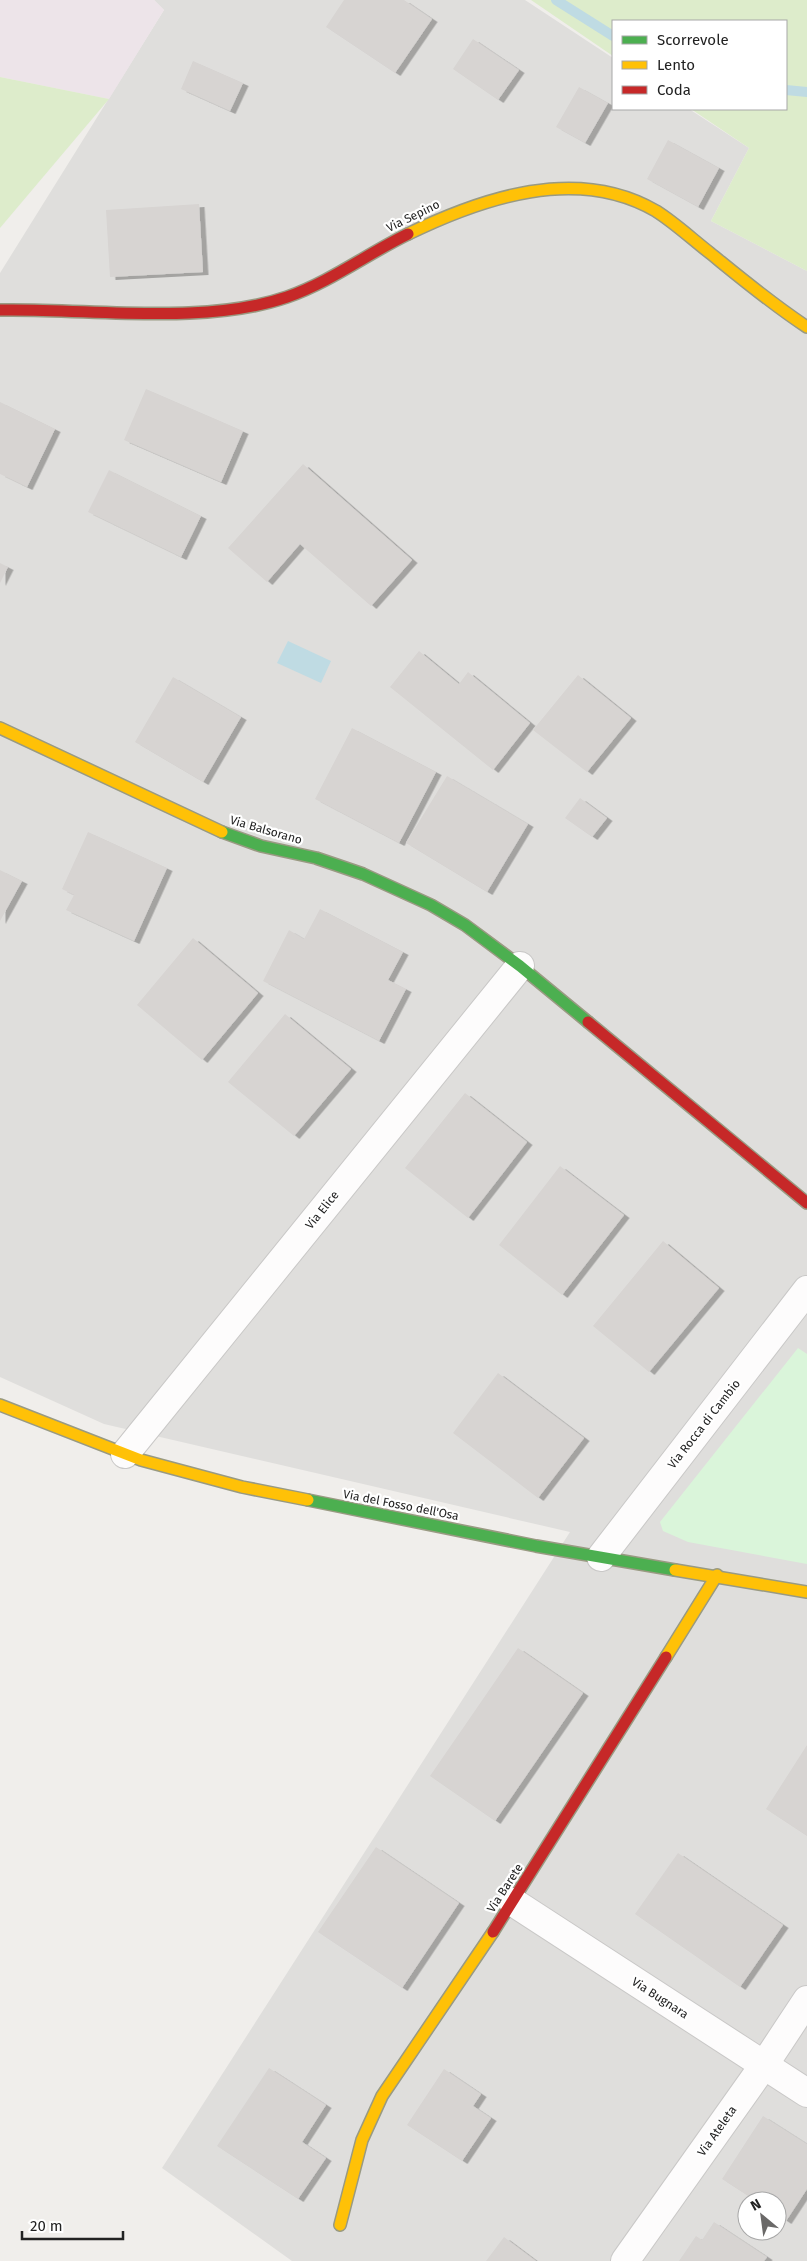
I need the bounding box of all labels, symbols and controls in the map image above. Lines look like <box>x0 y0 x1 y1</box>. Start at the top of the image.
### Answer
legend <box>612 20 787 110</box>
text: Scorrevole <box>657 31 729 49</box>
text: Lento <box>657 56 695 74</box>
text: Coda <box>657 81 691 99</box>
street label: Via Sepino <box>384 197 442 235</box>
street label: Via Balsorano <box>228 813 304 847</box>
street label: Via Elice <box>302 1188 342 1232</box>
street label: Via Rocca di Cambio <box>665 1377 743 1471</box>
street label: Via del Fosso dell'Osa <box>342 1487 460 1523</box>
street label: Via Barete <box>484 1861 526 1915</box>
street label: Via Bugnara <box>629 1975 691 2021</box>
street label: Via Ateleta <box>695 2103 739 2159</box>
north arrow <box>737 2191 787 2241</box>
text: N <box>748 2195 764 2215</box>
scale bar <box>22 2208 124 2240</box>
text: 20 m <box>30 2217 63 2235</box>

